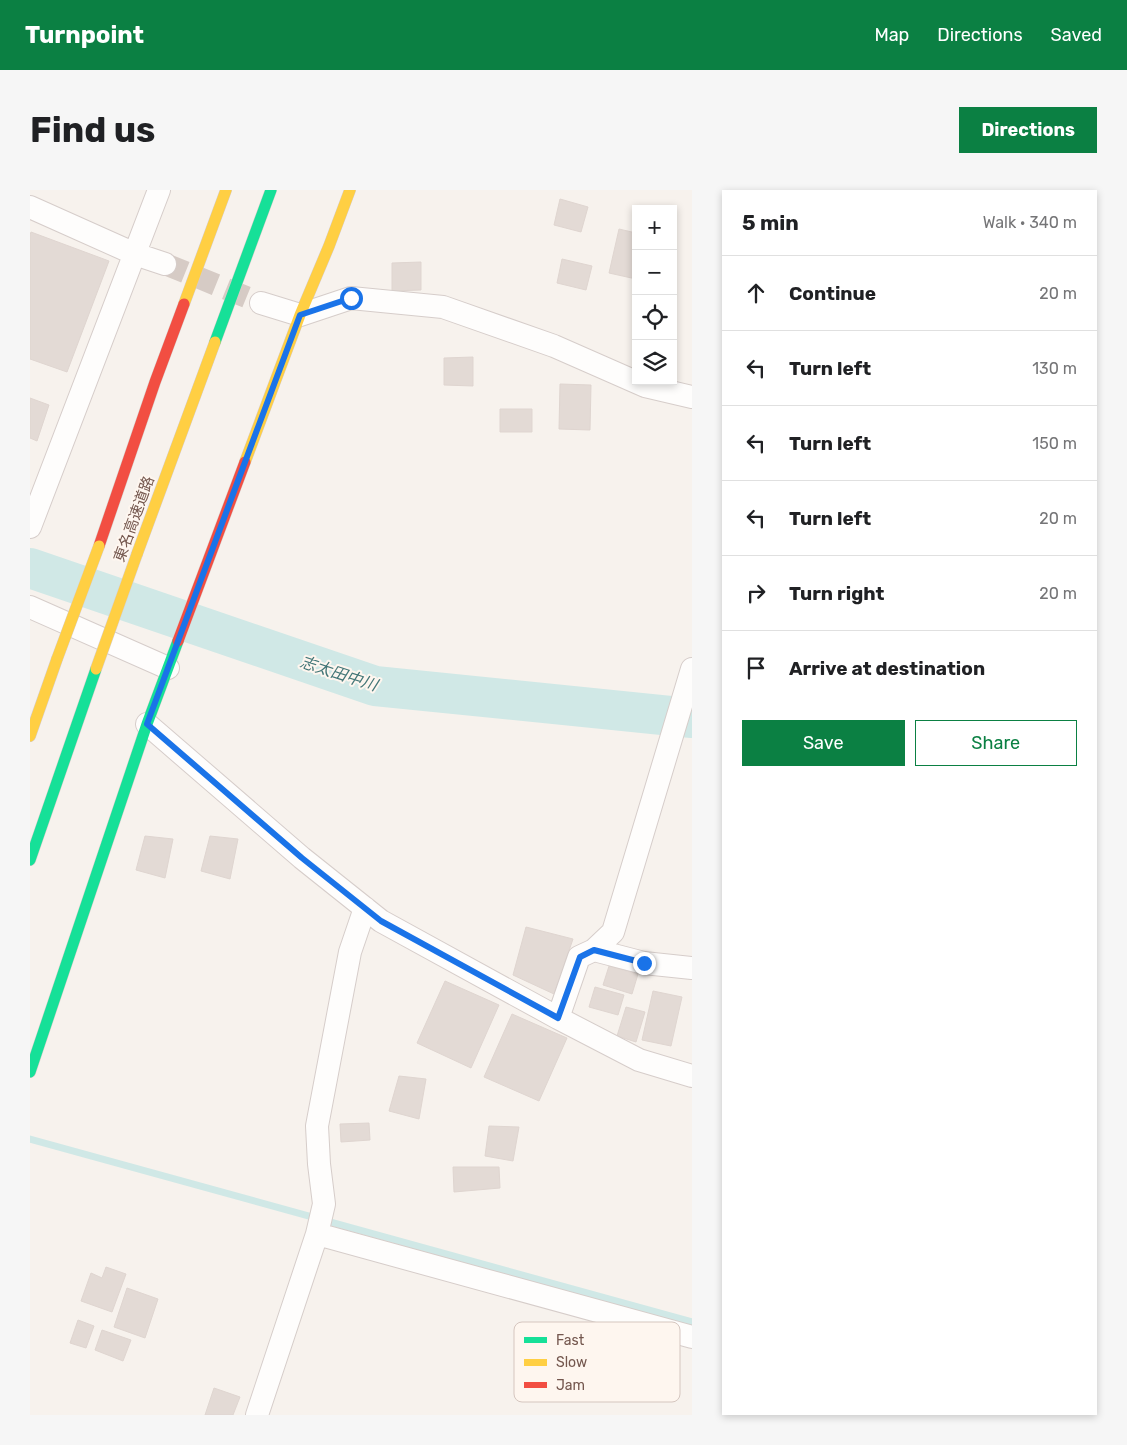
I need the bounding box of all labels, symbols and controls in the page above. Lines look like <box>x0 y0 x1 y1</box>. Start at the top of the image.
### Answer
text: Turnpoint <box>25 21 144 49</box>
text: Map <box>874 24 909 46</box>
text: Directions <box>937 24 1023 46</box>
text: Saved <box>1051 24 1102 46</box>
button: Directions <box>959 107 1097 153</box>
text: Find us <box>30 109 155 151</box>
map controls <box>632 205 677 385</box>
button: + <box>632 205 677 250</box>
text: 5 min <box>742 210 799 235</box>
text: Walk · 340 m <box>983 213 1077 232</box>
button: − <box>632 250 677 295</box>
icon: ahead <box>742 279 770 307</box>
text: Continue <box>789 282 876 305</box>
text: 20 m <box>1039 284 1077 303</box>
route start <box>340 287 363 310</box>
button: locate <box>632 295 677 340</box>
button: layers <box>632 340 677 385</box>
icon: left <box>742 354 770 382</box>
text: Turn left <box>789 357 871 380</box>
text: 130 m <box>1032 359 1077 378</box>
icon: left <box>742 429 770 457</box>
text: Turn left <box>789 432 871 455</box>
text: 150 m <box>1032 434 1077 453</box>
street label: 東名高速道路 <box>110 474 158 564</box>
icon: left <box>742 504 770 532</box>
text: Turn left <box>789 507 871 530</box>
text: 20 m <box>1039 509 1077 528</box>
icon: right <box>742 579 770 607</box>
text: Turn right <box>789 582 884 605</box>
text: 20 m <box>1039 584 1077 603</box>
water label: 志太田中川 <box>298 652 382 695</box>
icon: arrive <box>742 654 770 682</box>
text: Arrive at destination <box>789 657 985 680</box>
button: Save <box>742 720 905 766</box>
button: Share <box>915 720 1077 766</box>
route end <box>633 952 656 975</box>
legend <box>514 1322 680 1402</box>
text: Fast <box>556 1332 585 1349</box>
text: Slow <box>556 1354 587 1371</box>
text: Jam <box>556 1377 585 1394</box>

